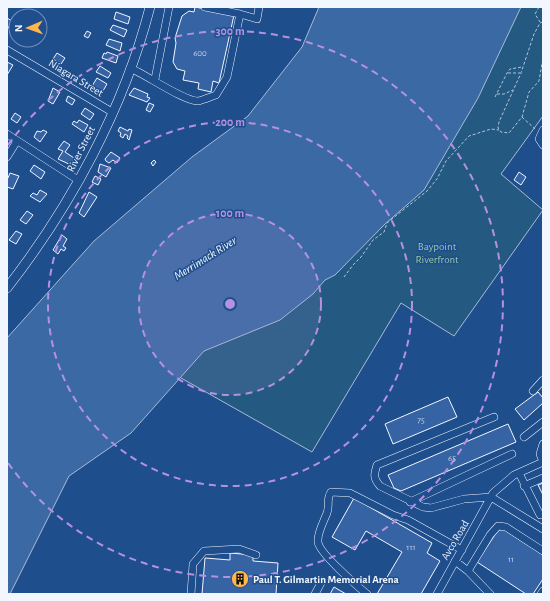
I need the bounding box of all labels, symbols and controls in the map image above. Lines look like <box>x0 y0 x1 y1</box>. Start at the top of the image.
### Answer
north arrow <box>8 8 48 48</box>
text: N <box>13 24 24 32</box>
text: 300 m <box>215 25 245 37</box>
house number: 600 <box>193 49 207 58</box>
street label: Niagara Street <box>47 57 106 99</box>
text: 200 m <box>215 116 245 128</box>
street label: River Street <box>65 124 97 174</box>
text: 100 m <box>216 207 244 219</box>
water label: Merrimack River <box>172 234 239 282</box>
park label: Baypoint Riverfront <box>415 241 459 265</box>
centre of rings <box>223 297 237 311</box>
house number: 75 <box>417 416 425 425</box>
house number: 65 <box>448 454 456 463</box>
street label: Avco Road <box>439 518 471 562</box>
house number: 111 <box>406 543 416 552</box>
house number: 11 <box>508 555 514 564</box>
building icon: Paul T. Gilmartin Memorial Arena <box>230 569 250 589</box>
place label: Paul T. Gilmartin Memorial Arena <box>253 574 400 585</box>

